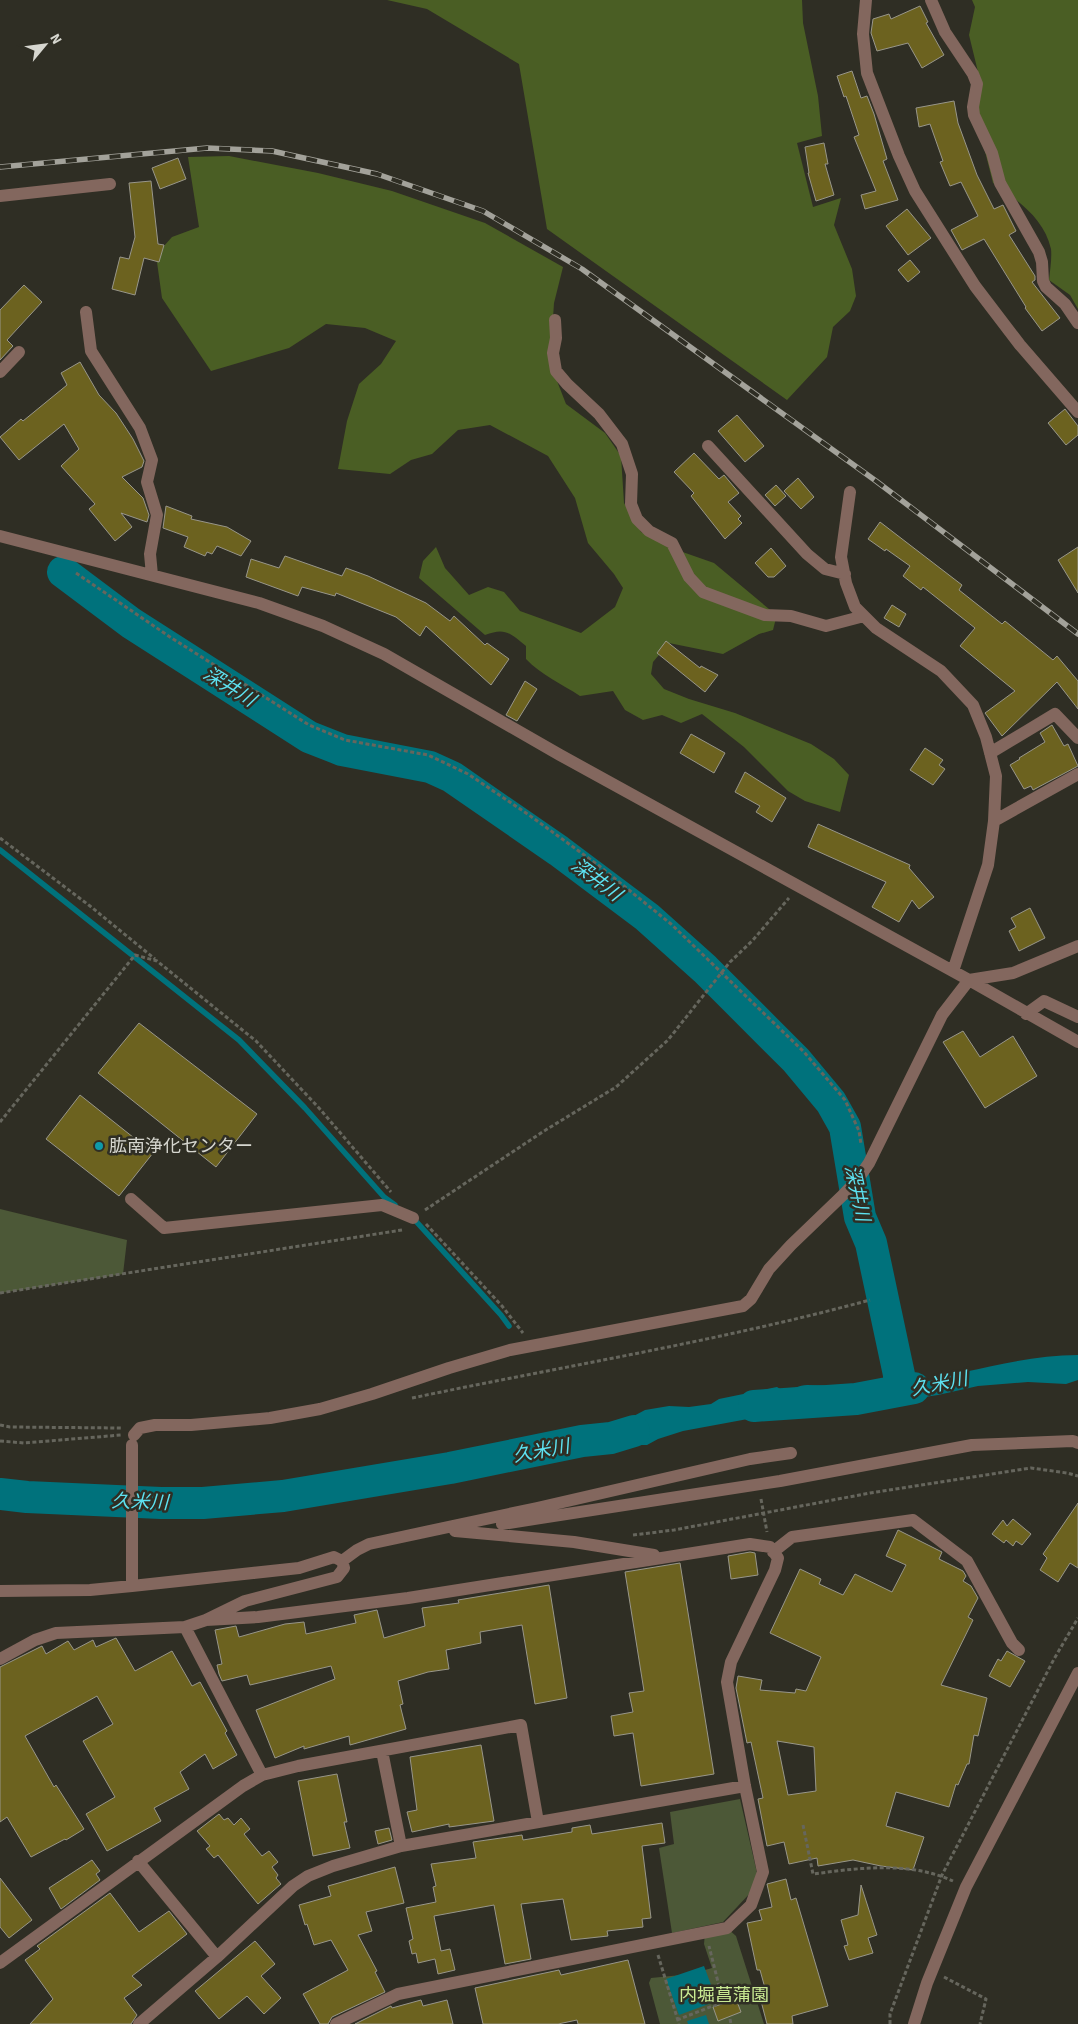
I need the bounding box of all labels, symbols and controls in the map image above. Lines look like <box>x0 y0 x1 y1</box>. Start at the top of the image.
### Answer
north arrow <box>20 20 70 70</box>
text: N <box>44 30 66 48</box>
water label: 深井川 <box>198 661 262 715</box>
water label: 深井川 <box>565 852 629 909</box>
place label: 肱南浄化センター <box>109 1134 253 1159</box>
marker: 肱南浄化センター <box>93 1140 105 1152</box>
water label: 深井川 <box>837 1163 876 1226</box>
water label: 久米川 <box>909 1365 972 1403</box>
water label: 久米川 <box>511 1433 574 1470</box>
water label: 久米川 <box>111 1488 171 1517</box>
park label: 内堀菖蒲園 <box>679 1983 769 2008</box>

